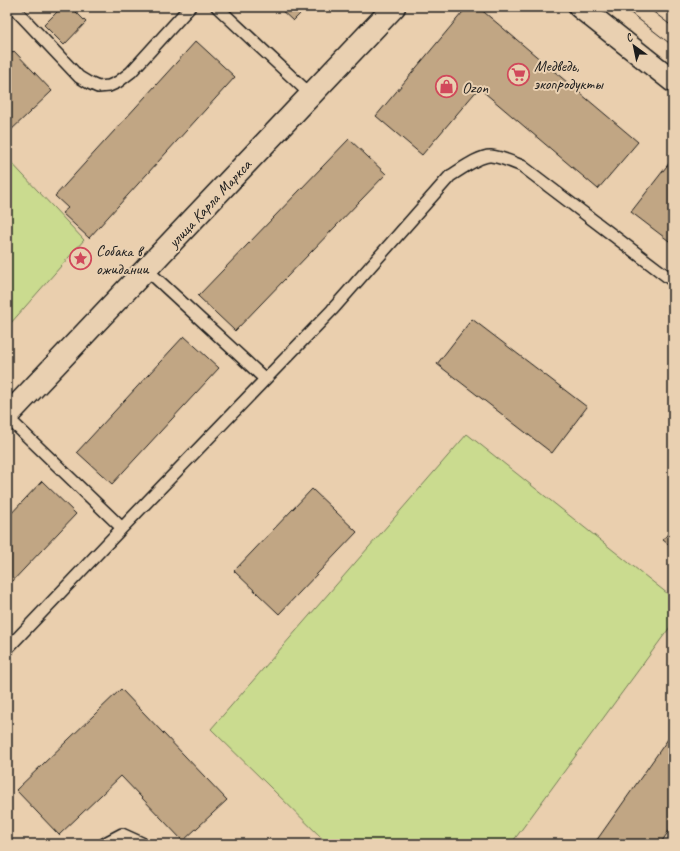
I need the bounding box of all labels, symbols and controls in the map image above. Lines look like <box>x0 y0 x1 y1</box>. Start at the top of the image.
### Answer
north arrow <box>614 26 654 66</box>
text: С <box>622 29 636 45</box>
place label: Медведь, экопродукты <box>534 56 604 94</box>
supermarket icon: Медведь, экопродукты <box>506 61 532 87</box>
shop icon: Ozon <box>433 74 459 100</box>
place label: Ozon <box>462 78 489 98</box>
street label: улица Карла Маркса <box>163 155 256 253</box>
place label: Собака в ожидании <box>96 241 150 279</box>
place icon: Собака в ожидании <box>68 246 94 272</box>

